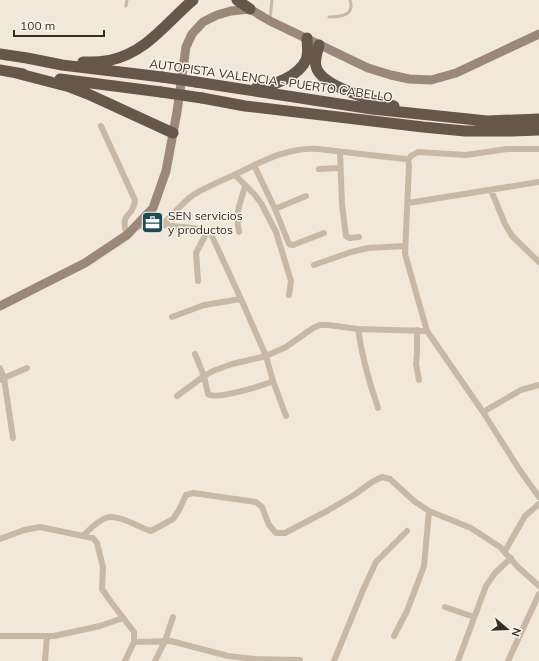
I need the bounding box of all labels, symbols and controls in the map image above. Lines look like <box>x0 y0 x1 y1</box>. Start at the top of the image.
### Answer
scale bar <box>14 12 104 38</box>
text: 100 m <box>20 18 55 33</box>
street label: AUTOPISTA VALENCIA - PUERTO CABELLO <box>148 55 394 105</box>
place label: SEN servicios y productos <box>168 208 243 237</box>
office icon: SEN servicios y productos <box>139 209 165 235</box>
north arrow <box>487 609 527 649</box>
text: N <box>508 626 524 638</box>

